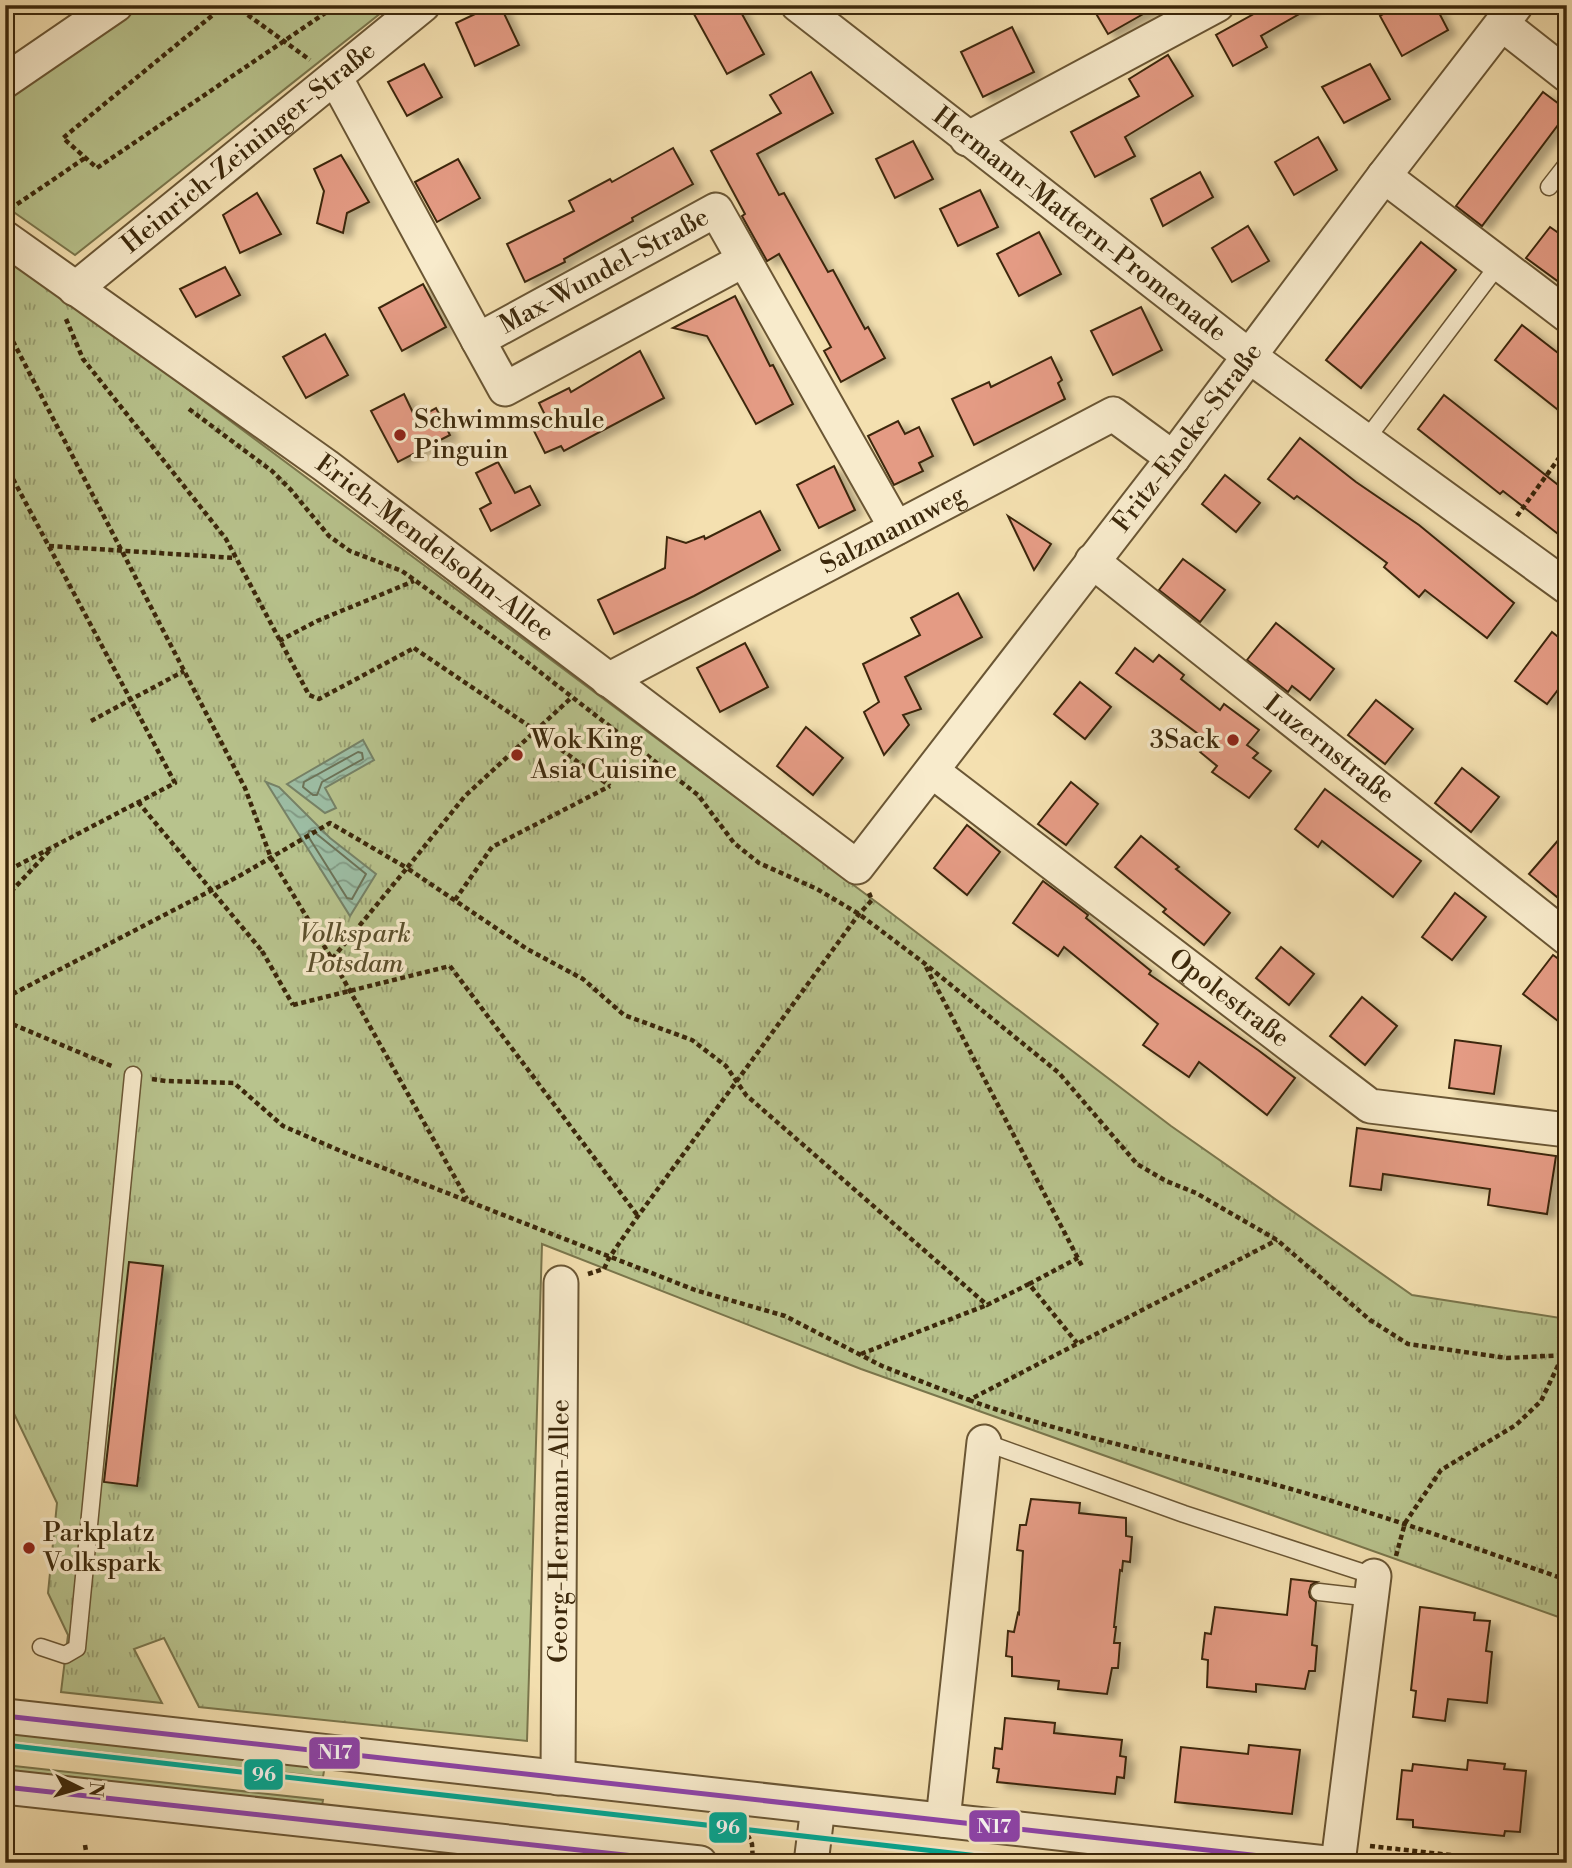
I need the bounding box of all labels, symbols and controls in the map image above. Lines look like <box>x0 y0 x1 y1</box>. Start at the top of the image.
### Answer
street label: Heinrich-Zeininger-Straße <box>115 34 382 260</box>
street label: Hermann-Mattern-Promenade <box>926 100 1233 349</box>
street label: Max-Wundel-Straße <box>494 201 714 341</box>
street label: Fritz-Encke-Straße <box>1106 337 1269 539</box>
place label: Schwimmschule Pinguin <box>414 404 605 466</box>
marker: Schwimmschule Pinguin <box>392 427 408 443</box>
street label: Erich-Mendelsohn-Allee <box>309 448 560 649</box>
street label: Salzmannweg <box>815 478 971 581</box>
street label: Luzernstraße <box>1258 688 1401 811</box>
place label: Wok King Asia Cuisine <box>530 724 677 786</box>
place label: 3Sack <box>1150 724 1220 756</box>
marker: 3Sack <box>1225 732 1241 748</box>
marker: Wok King Asia Cuisine <box>509 747 525 763</box>
park label: Volkspark Potsdam <box>299 918 411 980</box>
street label: Opolestraße <box>1162 942 1296 1055</box>
street label: Georg-Hermann-Allee <box>543 1399 576 1663</box>
place label: Parkplatz Volkspark <box>42 1517 162 1579</box>
marker: Parkplatz Volkspark <box>21 1540 37 1556</box>
line badge: N17 <box>308 1736 361 1770</box>
text: N17 <box>318 1741 352 1765</box>
north arrow <box>46 1752 116 1822</box>
line badge: 96 <box>243 1758 284 1791</box>
text: 96 <box>252 1763 276 1787</box>
text: N <box>83 1781 109 1798</box>
line badge: N17 <box>968 1809 1021 1843</box>
line badge: 96 <box>708 1811 748 1844</box>
text: N17 <box>977 1815 1011 1839</box>
text: 96 <box>716 1816 740 1840</box>

